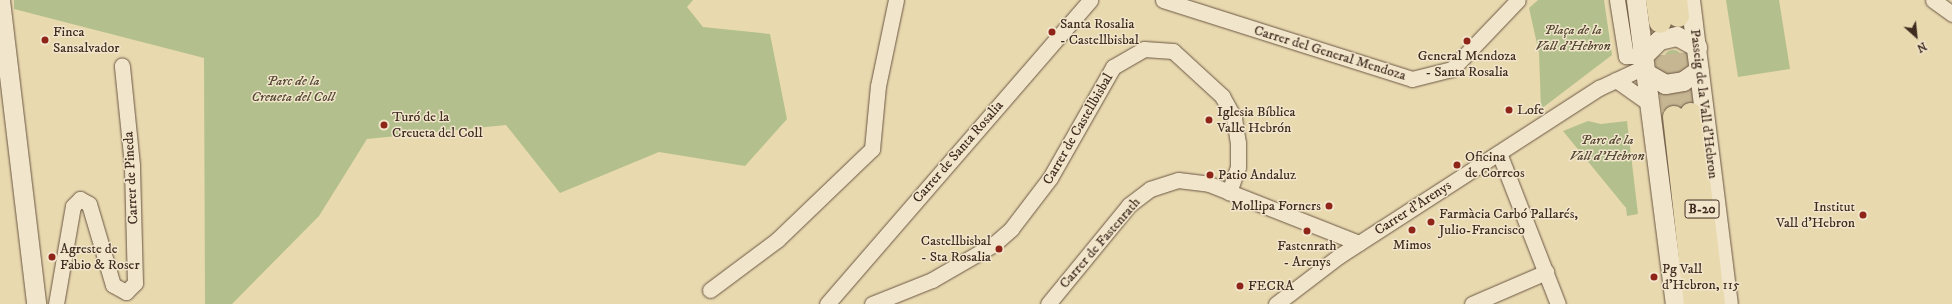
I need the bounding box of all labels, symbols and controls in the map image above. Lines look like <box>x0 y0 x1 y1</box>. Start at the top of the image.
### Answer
place label: Santa Rosalia - Castellbisbal <box>1060 16 1139 48</box>
north arrow <box>1896 16 1936 56</box>
street label: Carrer del General Mendoza <box>1252 22 1408 84</box>
park label: Plaça de la Vall d'Hebron <box>1535 22 1611 54</box>
place label: Finca Sansalvador <box>53 24 119 56</box>
marker: Santa Rosalia - Castellbisbal <box>1047 27 1057 37</box>
street label: Passeig de la Vall d'Hebron <box>1686 28 1722 180</box>
marker: Finca Sansalvador <box>40 35 50 45</box>
marker: General Mendoza - Santa Rosalia <box>1462 36 1472 46</box>
text: N <box>1914 38 1929 55</box>
place label: General Mendoza - Santa Rosalia <box>1418 48 1516 80</box>
street label: Carrer de Castellbisbal <box>1039 70 1117 188</box>
park label: Parc de la Creueta del Coll <box>251 73 335 106</box>
street label: Carrer de Santa Rosalia <box>909 97 1007 207</box>
place label: Lofe <box>1517 102 1544 118</box>
place label: Iglesia Bíblica Valle Hebrón <box>1217 104 1295 136</box>
marker: Lofe <box>1504 105 1514 115</box>
place label: Turó de la Creueta del Coll <box>392 109 483 142</box>
marker: Iglesia Bíblica Valle Hebrón <box>1204 115 1214 125</box>
marker: Turó de la Creueta del Coll <box>379 120 389 130</box>
street label: Carrer de Pineda <box>120 131 142 225</box>
park label: Parc de la Vall d'Hebron <box>1569 132 1645 164</box>
place label: Oficina de Correos <box>1465 149 1525 182</box>
marker: Oficina de Correos <box>1452 160 1462 170</box>
place label: Patio Andaluz <box>1218 167 1296 183</box>
marker: Patio Andaluz <box>1205 170 1215 180</box>
street label: Carrer d'Arenys <box>1371 177 1455 239</box>
street label: Carrer de Fastenrath <box>1056 194 1144 292</box>
place label: Mollipa Forners <box>1231 198 1321 214</box>
road number: B-20 <box>1684 198 1720 220</box>
place label: Institut Vall d'Hebron <box>1776 199 1855 232</box>
marker: Mollipa Forners <box>1324 201 1334 211</box>
place label: Farmàcia Carbó Pallarés, Julio-Francisco <box>1439 206 1578 238</box>
marker: Institut Vall d'Hebron <box>1858 210 1868 220</box>
marker: Farmàcia Carbó Pallarés, Julio-Francisco <box>1426 217 1436 227</box>
marker: Mimos <box>1407 225 1417 235</box>
marker: Fastenrath - Arenys <box>1302 226 1312 236</box>
place label: Castellbisbal - Sta Rosalia <box>921 233 991 266</box>
place label: Mimos <box>1393 237 1431 253</box>
place label: Fastenrath - Arenys <box>1277 238 1337 270</box>
place label: Agreste de Fabio & Roser <box>60 241 140 274</box>
marker: Castellbisbal - Sta Rosalia <box>994 244 1004 254</box>
marker: Agreste de Fabio & Roser <box>47 252 57 262</box>
place label: Pg Vall d'Hebron, 115 <box>1662 261 1740 294</box>
marker: Pg Vall d'Hebron, 115 <box>1649 272 1659 282</box>
place label: FECRA <box>1248 278 1294 294</box>
marker: FECRA <box>1235 281 1245 291</box>

